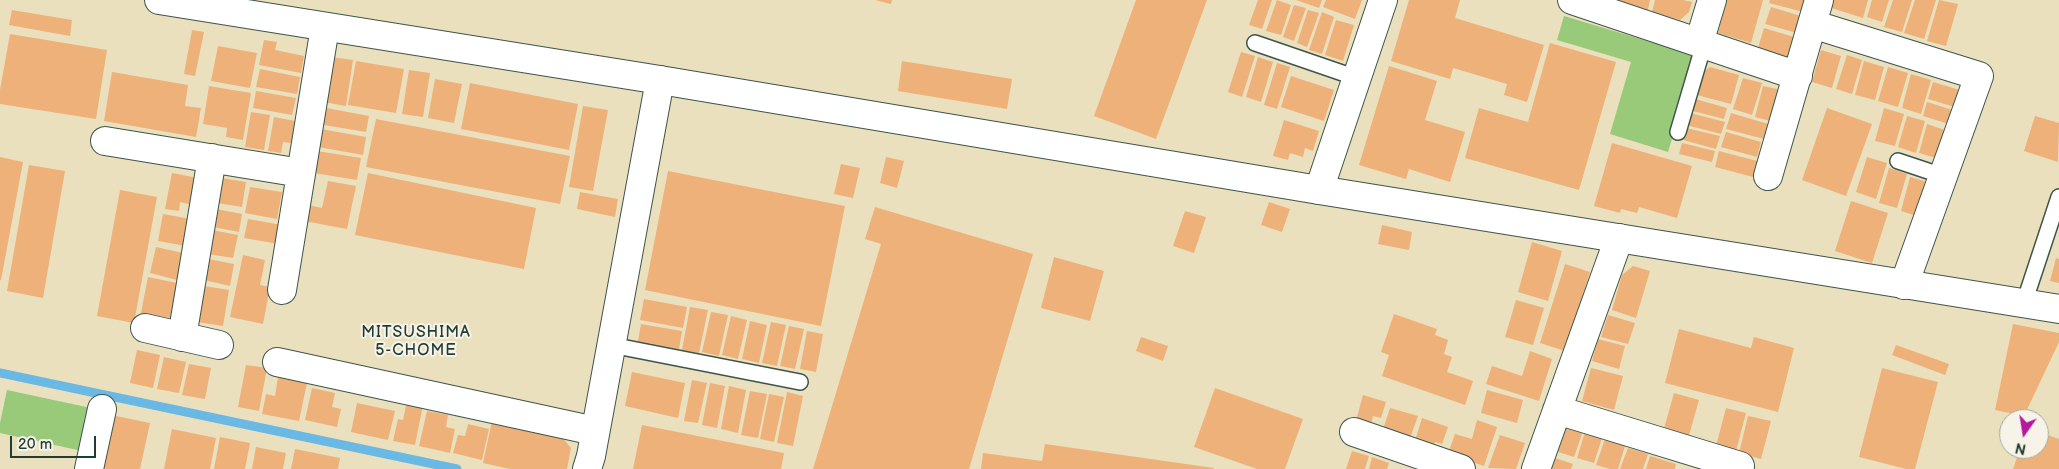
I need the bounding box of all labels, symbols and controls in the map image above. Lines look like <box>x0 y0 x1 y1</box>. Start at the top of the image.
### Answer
district label: MITSUSHIMA 5-CHOME <box>360 323 472 361</box>
north arrow <box>1999 409 2049 459</box>
scale bar <box>12 426 99 458</box>
text: 20 m <box>18 435 52 454</box>
text: N <box>2014 439 2028 458</box>

